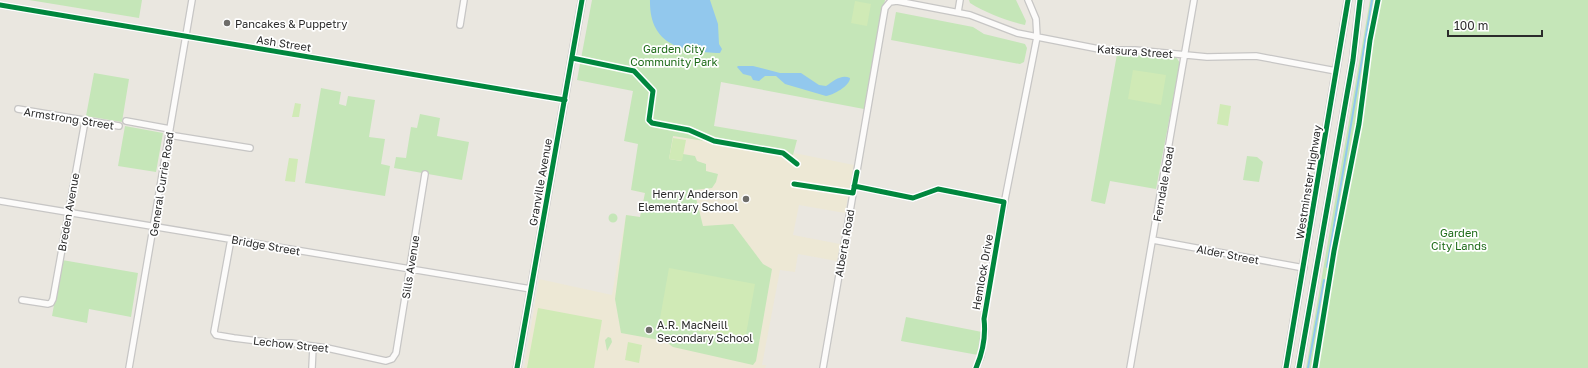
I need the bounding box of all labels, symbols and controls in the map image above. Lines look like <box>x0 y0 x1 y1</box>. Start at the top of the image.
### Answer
scale bar <box>1448 12 1542 38</box>
place label: Pancakes & Puppetry <box>235 17 347 30</box>
marker: Pancakes & Puppetry <box>222 18 232 28</box>
text: 100 m <box>1454 18 1488 33</box>
street label: Ash Street <box>256 32 312 54</box>
park label: Garden City Community Park <box>630 42 718 68</box>
street label: Katsura Street <box>1097 42 1173 60</box>
street label: Armstrong Street <box>23 104 115 132</box>
street label: Westminster Highway <box>1293 124 1323 240</box>
street label: General Currie Road <box>146 131 176 237</box>
street label: Granville Avenue <box>526 137 554 227</box>
street label: Ferndale Road <box>1150 145 1176 223</box>
street label: Breden Avenue <box>55 172 81 252</box>
place label: Henry Anderson Elementary School <box>638 187 738 213</box>
marker: Henry Anderson Elementary School <box>741 194 751 204</box>
street label: Alberta Road <box>832 208 856 278</box>
park label: Garden City Lands <box>1431 226 1487 252</box>
street label: Bridge Street <box>230 233 302 257</box>
street label: Hemlock Drive <box>969 233 995 311</box>
street label: Sills Avenue <box>399 234 421 300</box>
street label: Alder Street <box>1196 242 1260 266</box>
place label: A.R. MacNeill Secondary School <box>657 318 753 344</box>
marker: A.R. MacNeill Secondary School <box>644 325 654 335</box>
street label: Lechow Street <box>253 334 329 354</box>

